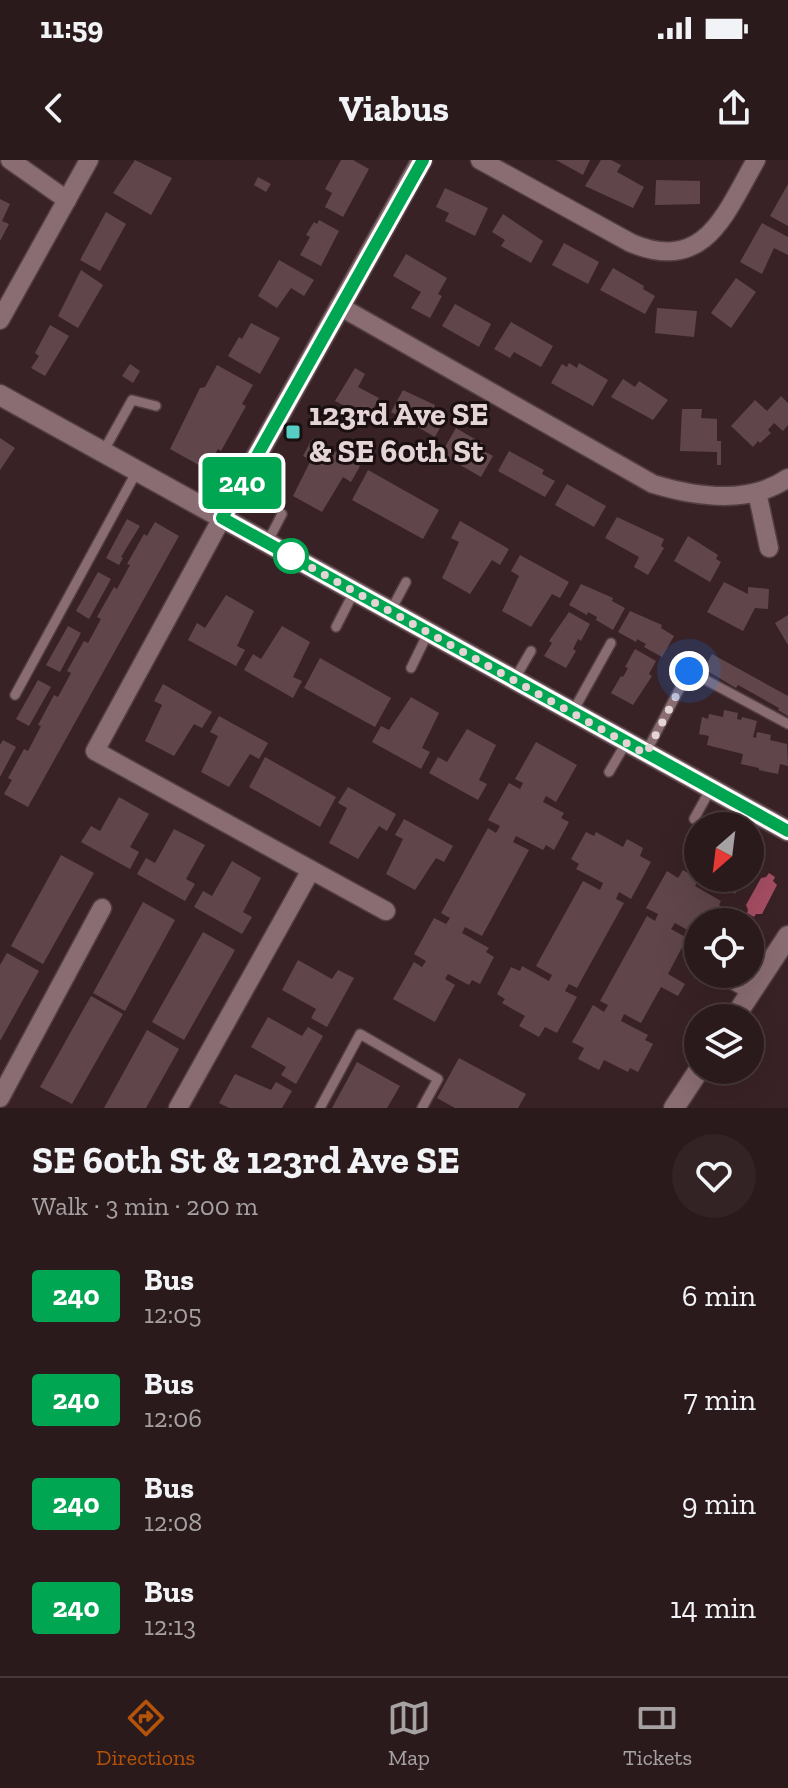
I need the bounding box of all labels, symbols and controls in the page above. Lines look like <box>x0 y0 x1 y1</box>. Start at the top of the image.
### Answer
text: 11:59 <box>40 10 103 46</box>
icon: back <box>32 86 76 130</box>
icon: share <box>712 86 756 130</box>
text: Viabus <box>339 87 449 130</box>
place label: 123rd Ave SE & SE 60th St <box>309 395 489 470</box>
marker: 123rd Ave SE & SE 60th St <box>284 423 302 441</box>
line badge: 240 <box>196 457 288 509</box>
text: 240 <box>218 466 266 499</box>
unlabelled marker <box>274 539 308 573</box>
your location <box>669 651 709 691</box>
north arrow <box>684 812 764 892</box>
map controls <box>684 812 764 1084</box>
button: locate <box>684 908 764 988</box>
button: layers <box>684 1004 764 1084</box>
button: heart <box>672 1134 756 1218</box>
text: SE 60th St & 123rd Ave SE <box>32 1137 460 1183</box>
text: Walk · 3 min · 200 m <box>32 1190 258 1222</box>
text: Bus <box>144 1262 194 1298</box>
text: 6 min <box>682 1278 756 1314</box>
text: 240 <box>52 1279 100 1312</box>
text: 12:05 <box>144 1298 202 1330</box>
text: Bus <box>144 1366 194 1402</box>
text: 7 min <box>684 1382 756 1418</box>
text: 240 <box>52 1383 100 1416</box>
text: 12:06 <box>144 1402 202 1434</box>
text: Bus <box>144 1470 194 1506</box>
text: 9 min <box>682 1486 756 1522</box>
text: 240 <box>52 1487 100 1520</box>
text: 12:08 <box>144 1506 202 1538</box>
text: Bus <box>144 1574 194 1610</box>
text: 14 min <box>670 1590 756 1626</box>
text: 240 <box>52 1591 100 1624</box>
text: 12:13 <box>144 1610 196 1642</box>
tab: Directions <box>96 1696 195 1771</box>
tab: Map <box>387 1696 431 1771</box>
tab: Tickets <box>623 1696 692 1771</box>

